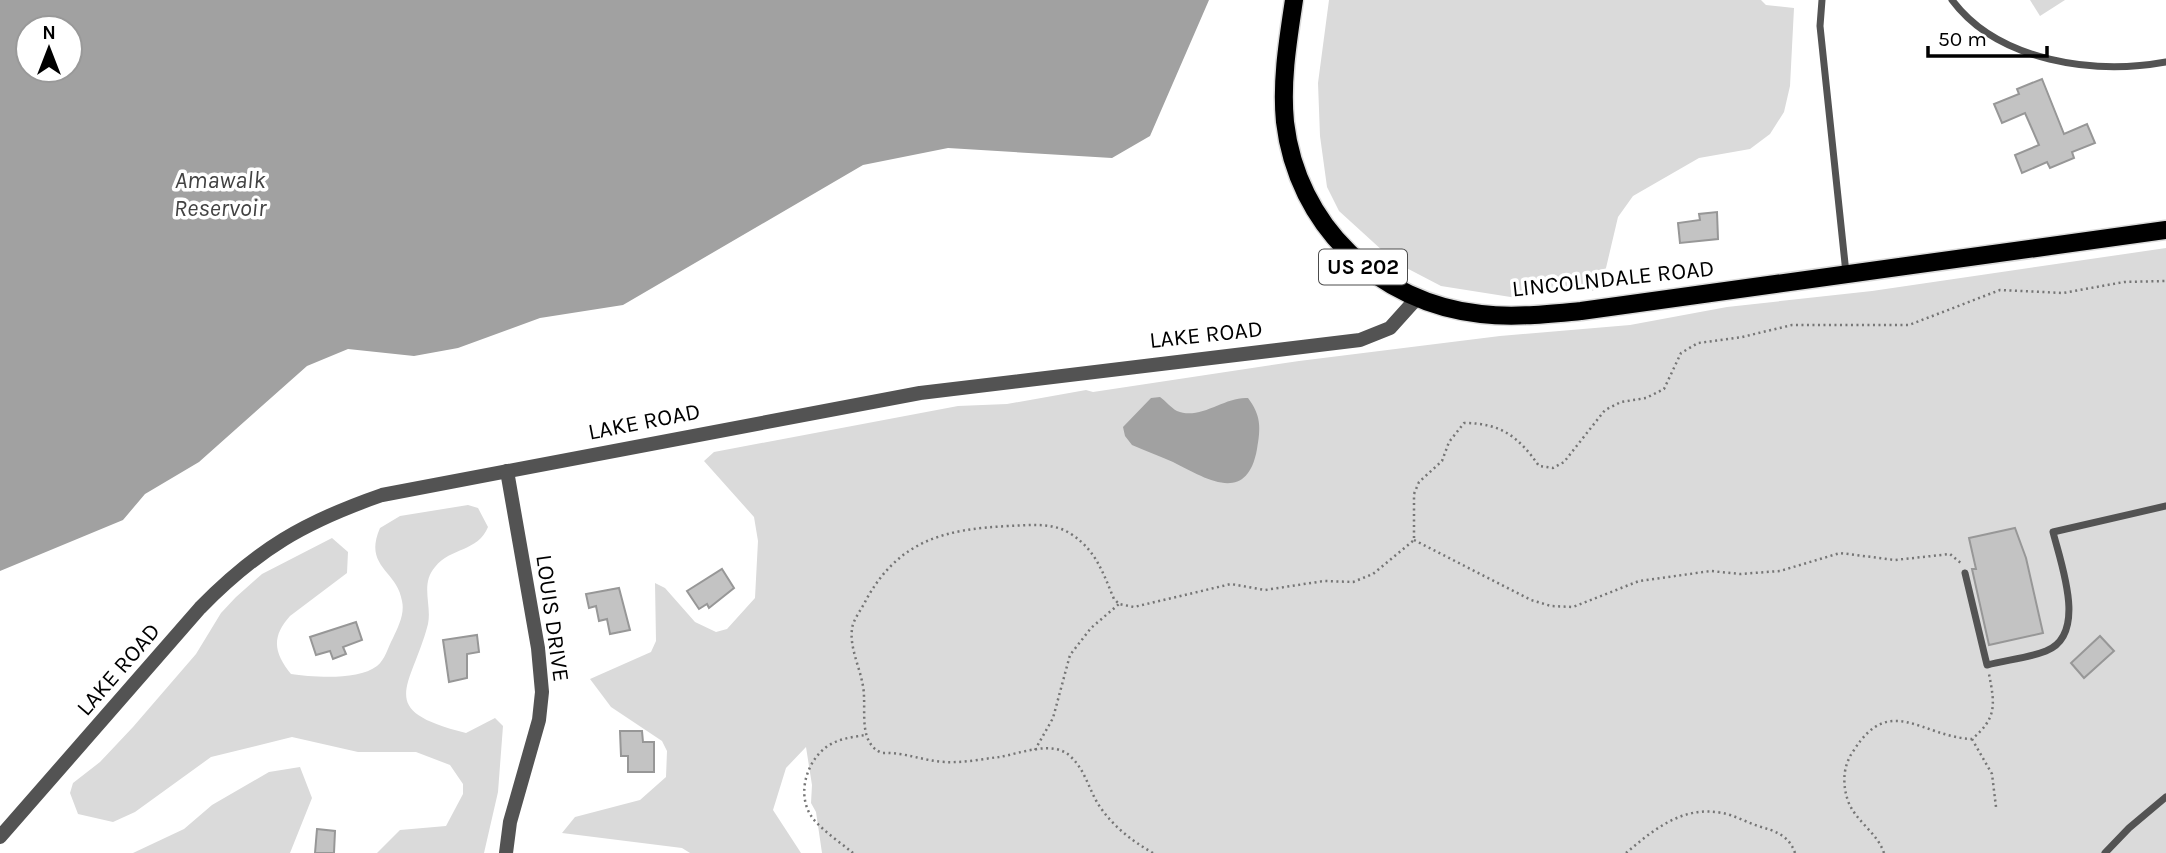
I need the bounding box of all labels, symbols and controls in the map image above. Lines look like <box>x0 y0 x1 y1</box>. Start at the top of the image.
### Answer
north arrow <box>14 14 84 84</box>
scale bar <box>1928 14 2047 58</box>
text: N <box>42 22 56 44</box>
text: 50 m <box>1938 27 1987 51</box>
water label: Amawalk Reservoir <box>174 166 267 222</box>
road number: US 202 <box>1319 250 1407 284</box>
street label: LINCOLNDALE ROAD <box>1511 254 1716 303</box>
street label: LAKE ROAD <box>1148 315 1264 354</box>
street label: LAKE ROAD <box>586 397 702 446</box>
street label: LOUIS DRIVE <box>530 553 575 683</box>
street label: LAKE ROAD <box>71 618 166 721</box>

